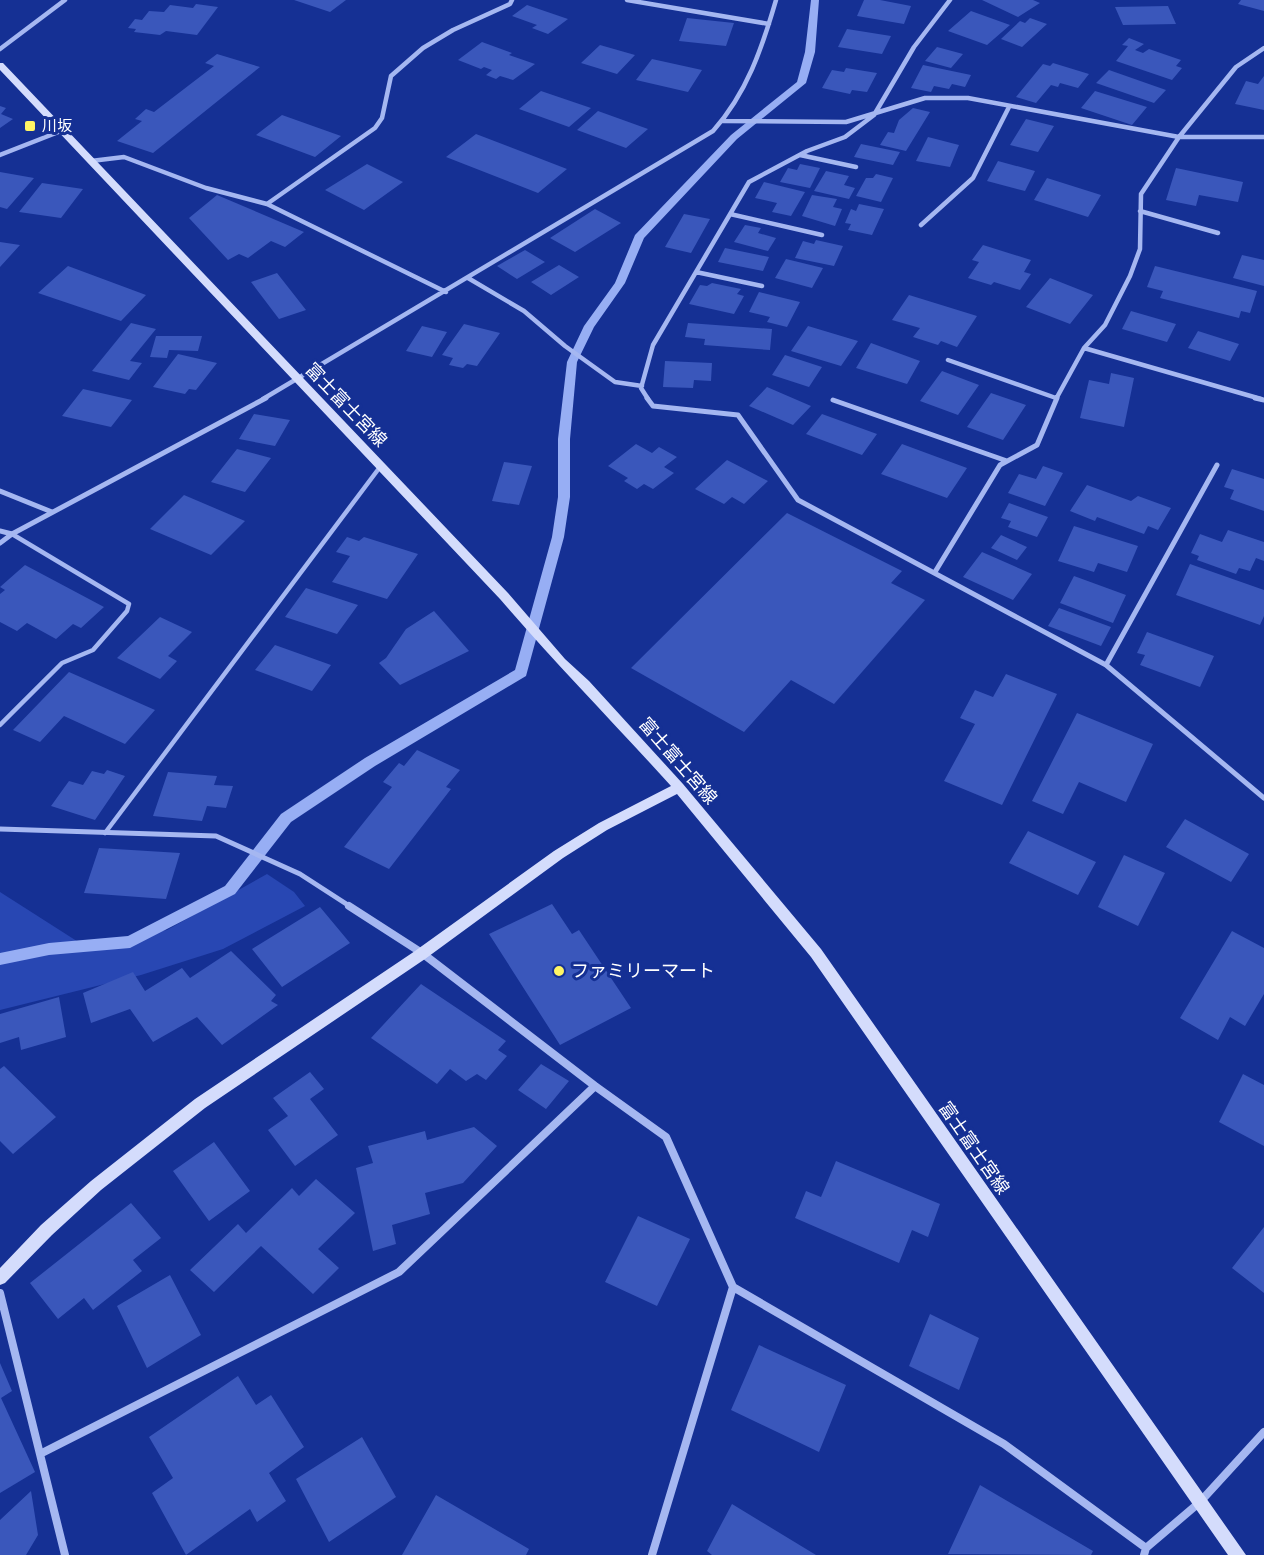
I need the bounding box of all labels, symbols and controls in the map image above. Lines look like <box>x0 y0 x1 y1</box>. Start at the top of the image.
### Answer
place label: 川坂 <box>42 116 72 134</box>
marker: 川坂 <box>23 119 37 133</box>
street label: 富士富士宮線 <box>301 358 392 451</box>
street label: 富士富士宮線 <box>635 712 722 808</box>
place label: ファミリーマート <box>571 959 715 981</box>
marker: ファミリーマート <box>552 964 566 978</box>
street label: 富士富士宮線 <box>935 1097 1015 1198</box>

